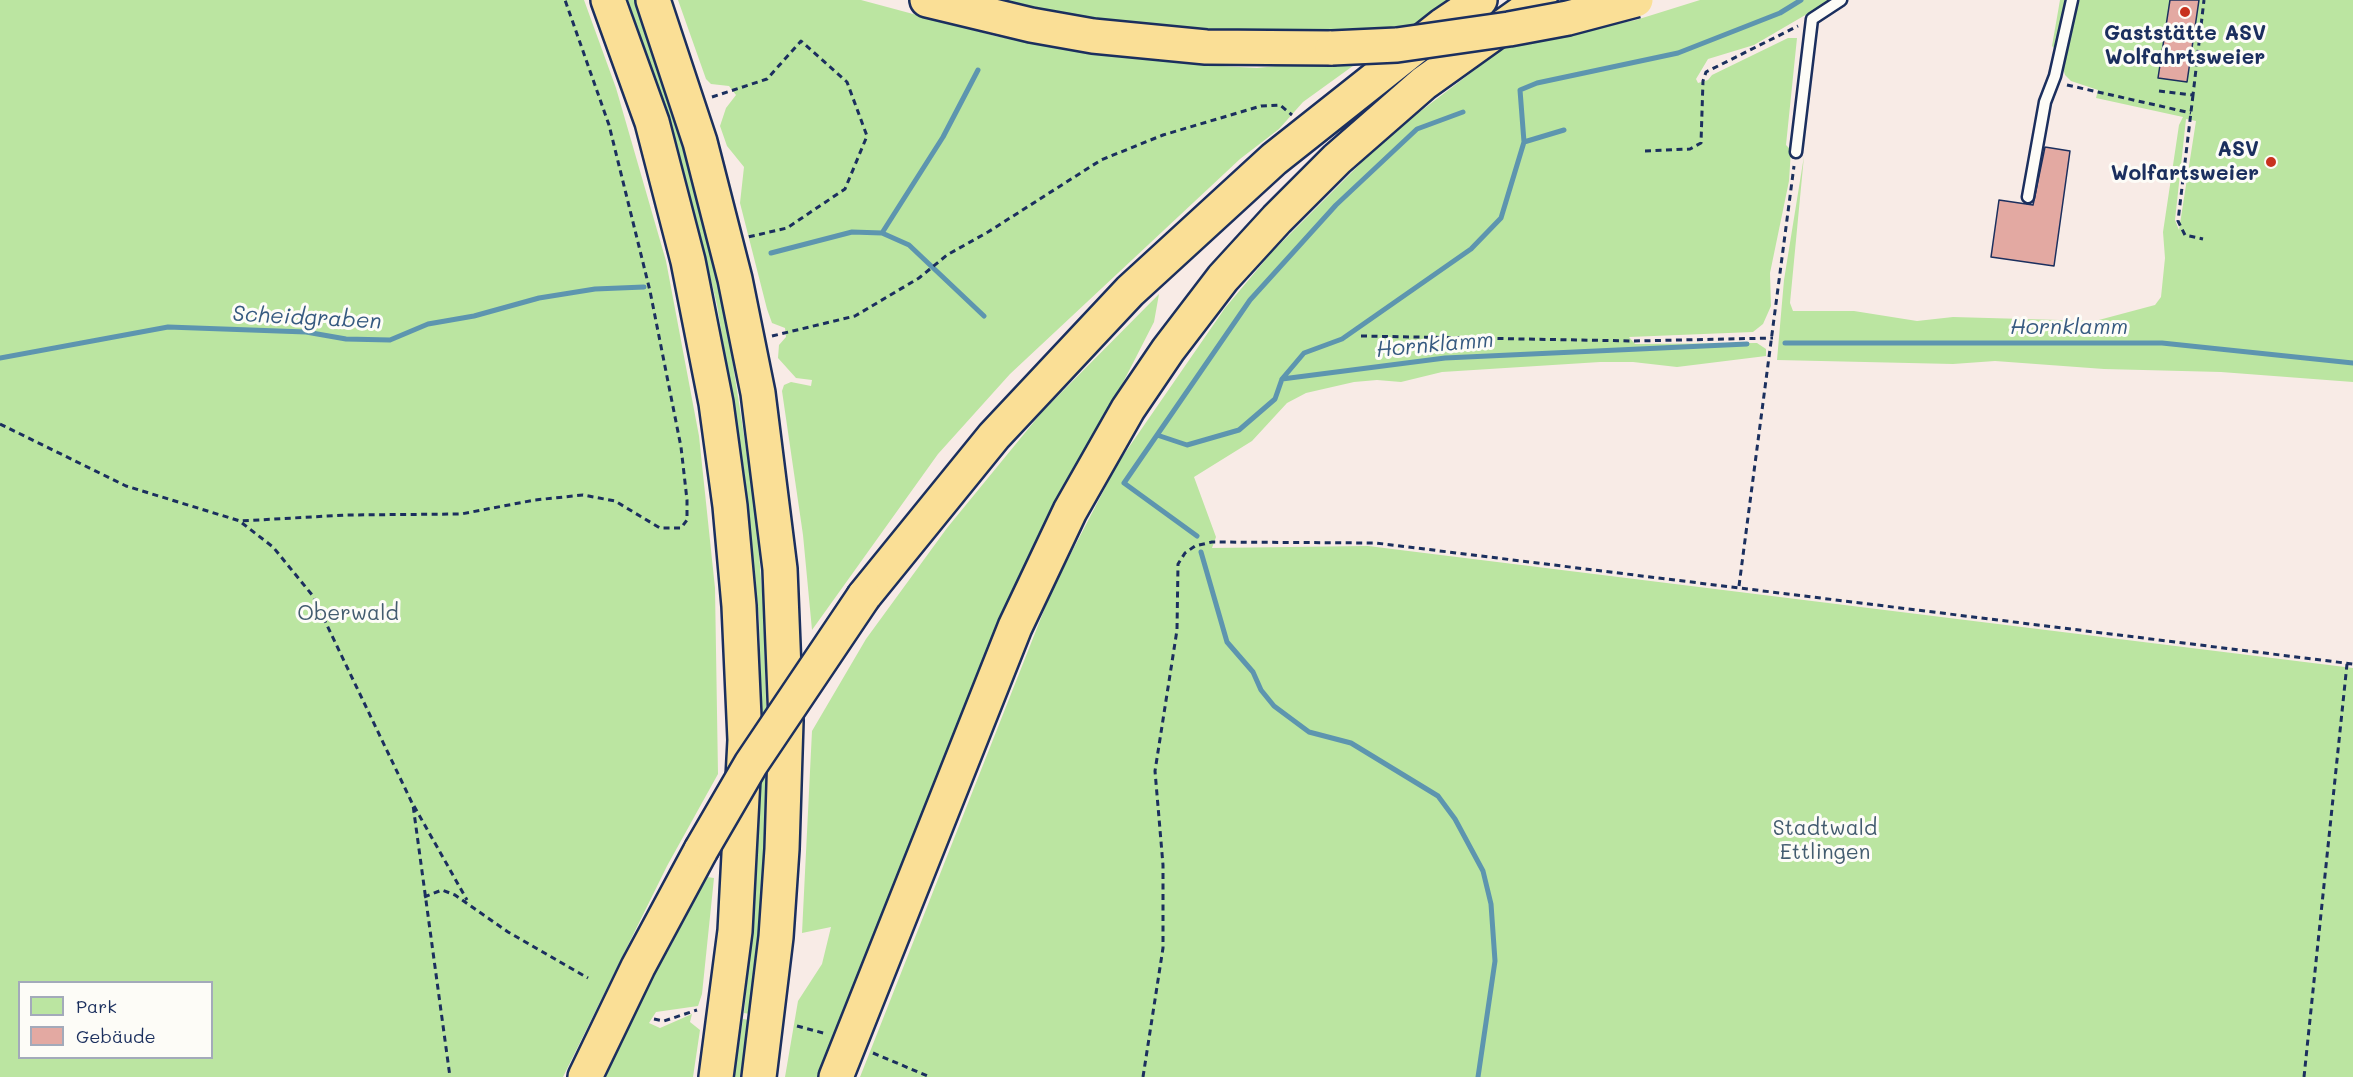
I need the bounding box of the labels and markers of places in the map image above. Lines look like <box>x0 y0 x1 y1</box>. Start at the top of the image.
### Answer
marker: Gaststätte ASV Wolfahrtsweier <box>2178 5 2192 19</box>
place label: Gaststätte ASV Wolfahrtsweier <box>2104 21 2266 71</box>
place label: ASV Wolfartsweier <box>2111 137 2259 187</box>
marker: ASV Wolfartsweier <box>2264 155 2278 169</box>

